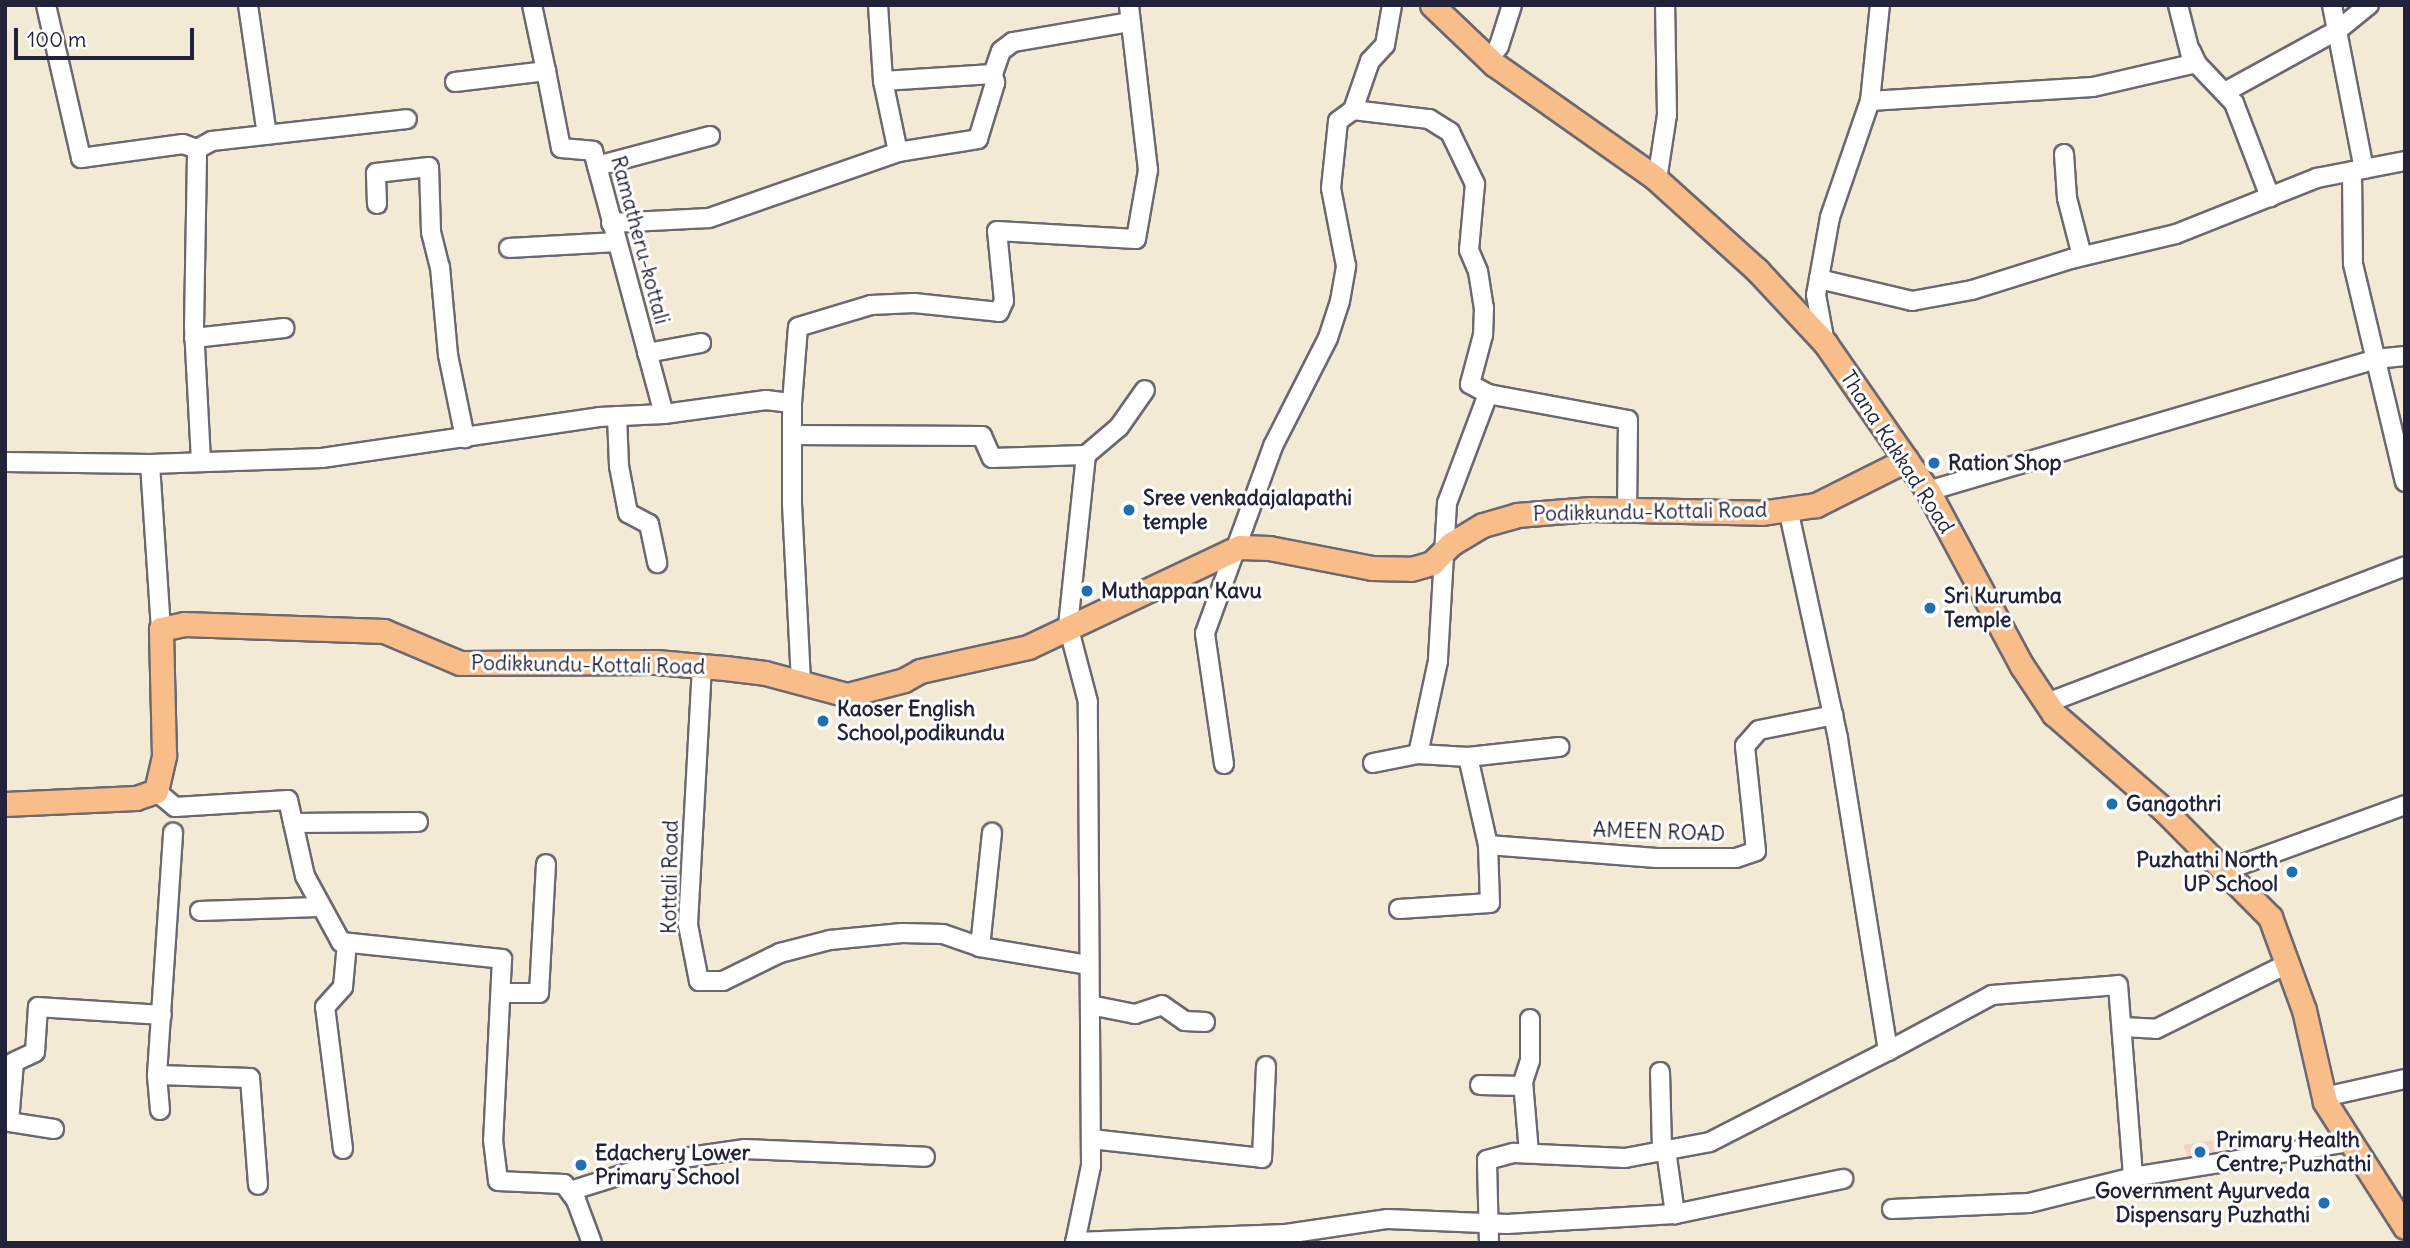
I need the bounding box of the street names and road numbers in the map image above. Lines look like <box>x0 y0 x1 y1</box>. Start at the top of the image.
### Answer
street label: Ramatheru-kottali <box>605 153 675 327</box>
street label: Thana Kakkad Road <box>1835 366 1959 538</box>
street label: Podikkundu-Kottali Road <box>1533 497 1767 527</box>
street label: Podikkundu-Kottali Road <box>471 650 705 680</box>
street label: AMEEN ROAD <box>1592 817 1726 847</box>
street label: Kottali Road <box>656 820 684 934</box>

